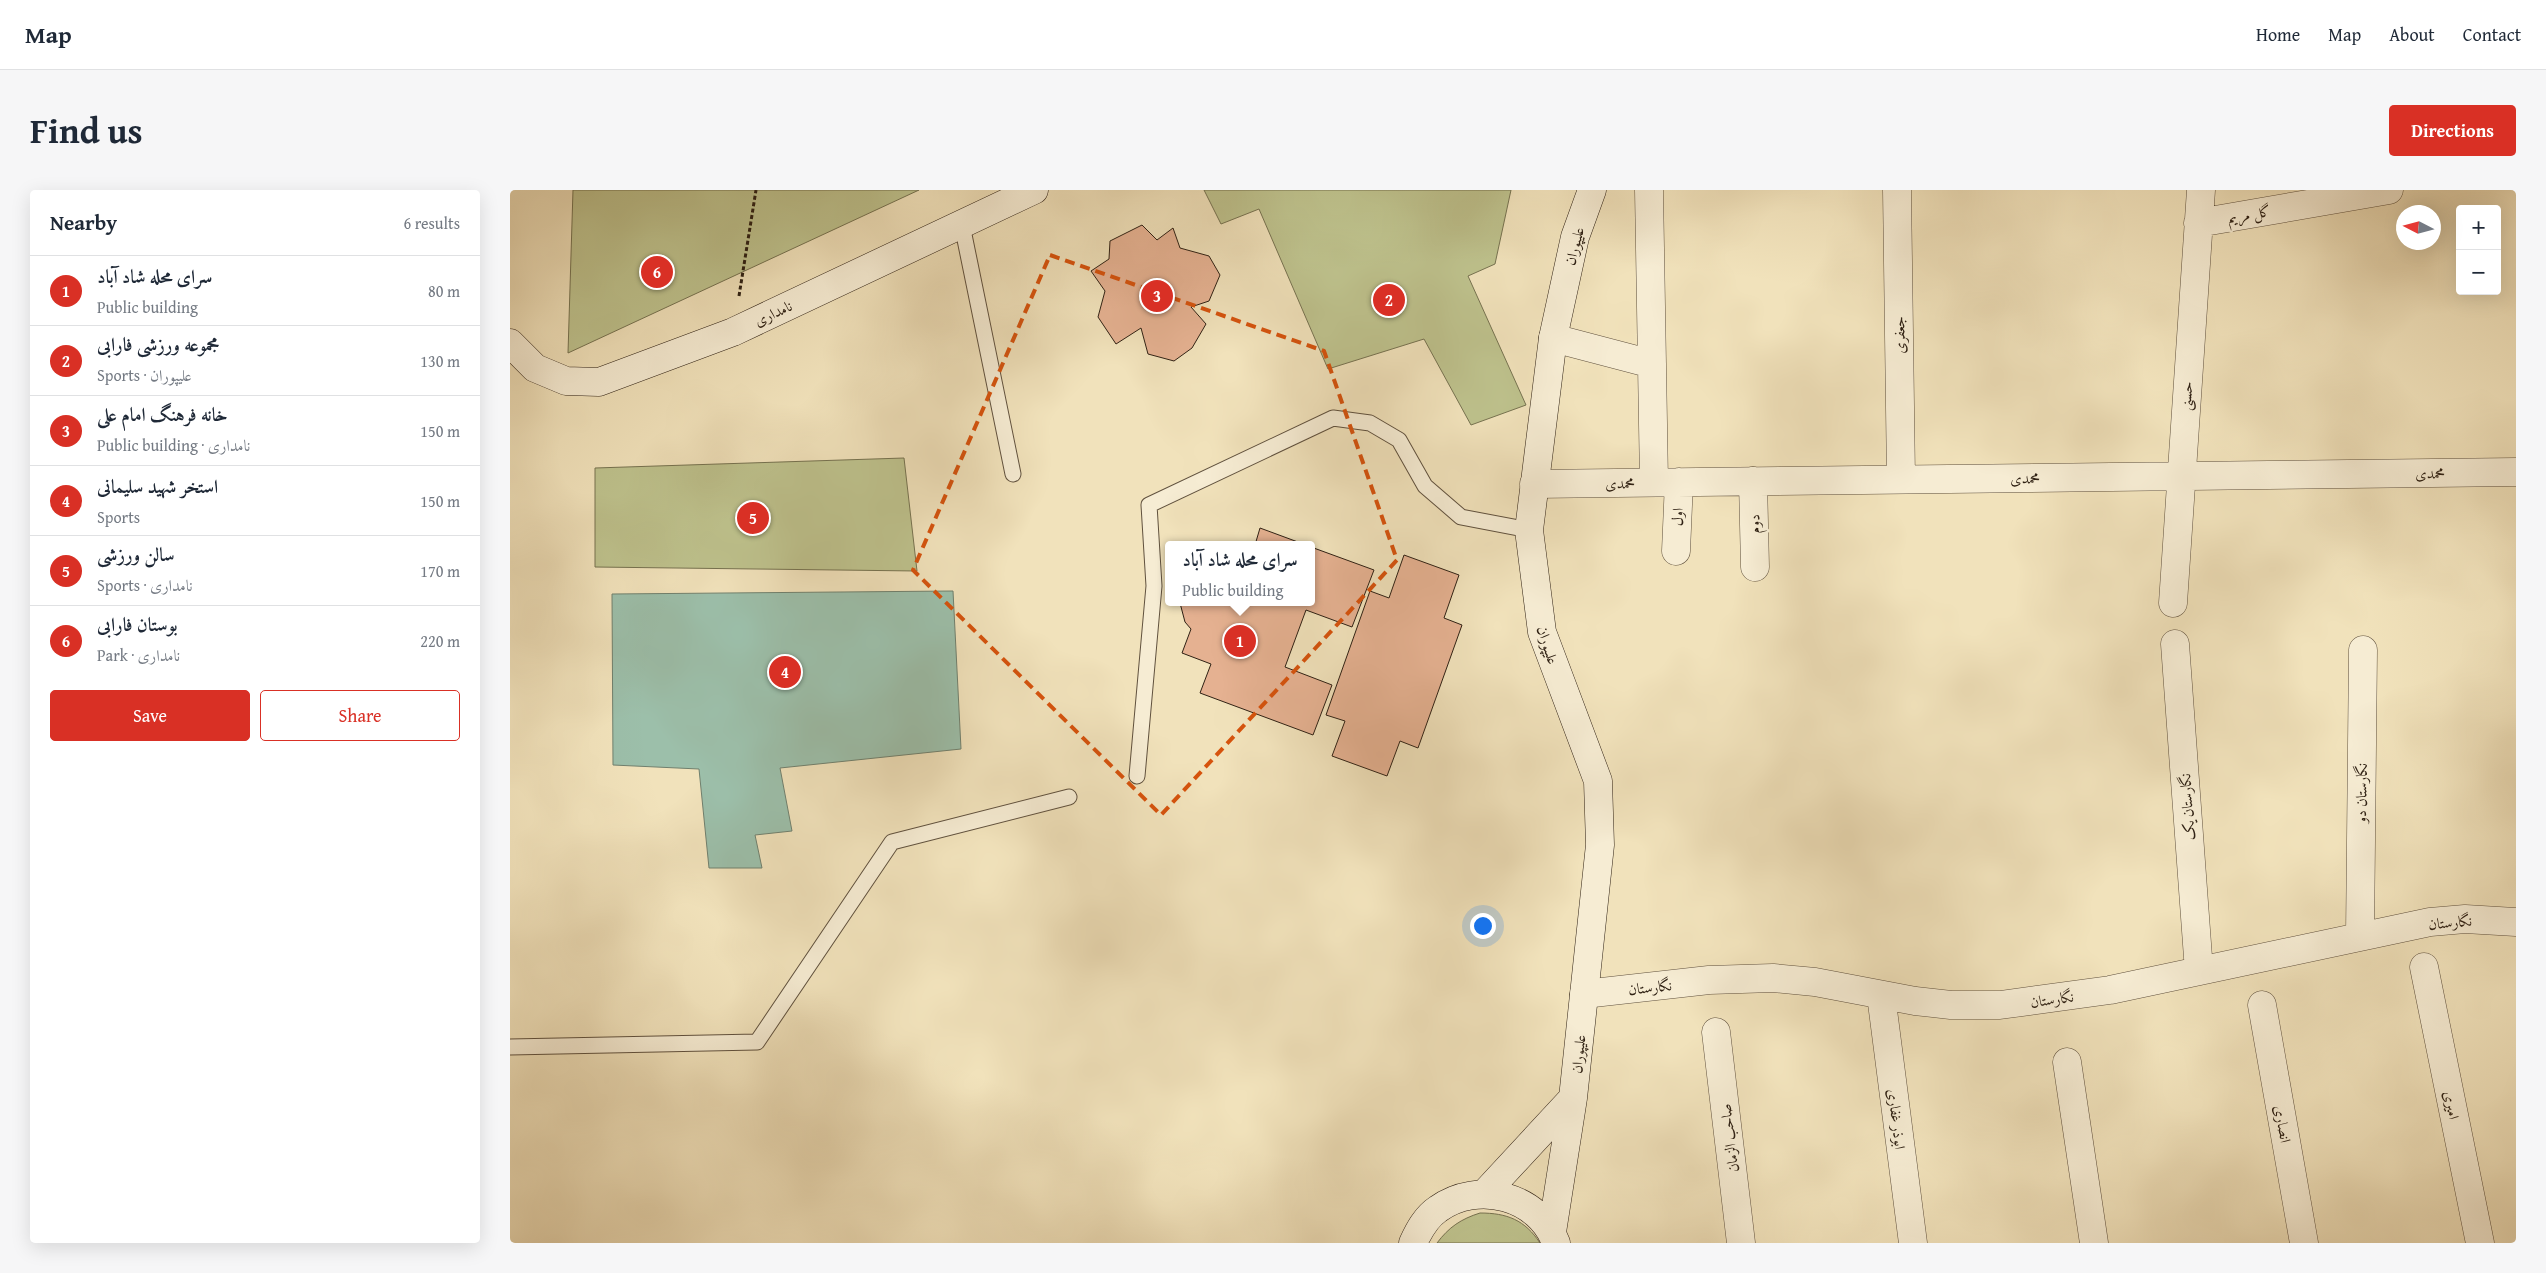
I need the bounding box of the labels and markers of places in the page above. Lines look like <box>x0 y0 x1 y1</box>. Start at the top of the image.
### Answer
pin: 6 <box>641 253 673 291</box>
pin: 3 <box>1141 277 1173 315</box>
pin: 2 <box>1373 281 1405 319</box>
pin: 5 <box>737 499 769 537</box>
pin: 1 <box>1224 622 1256 660</box>
pin: 4 <box>769 653 801 691</box>

